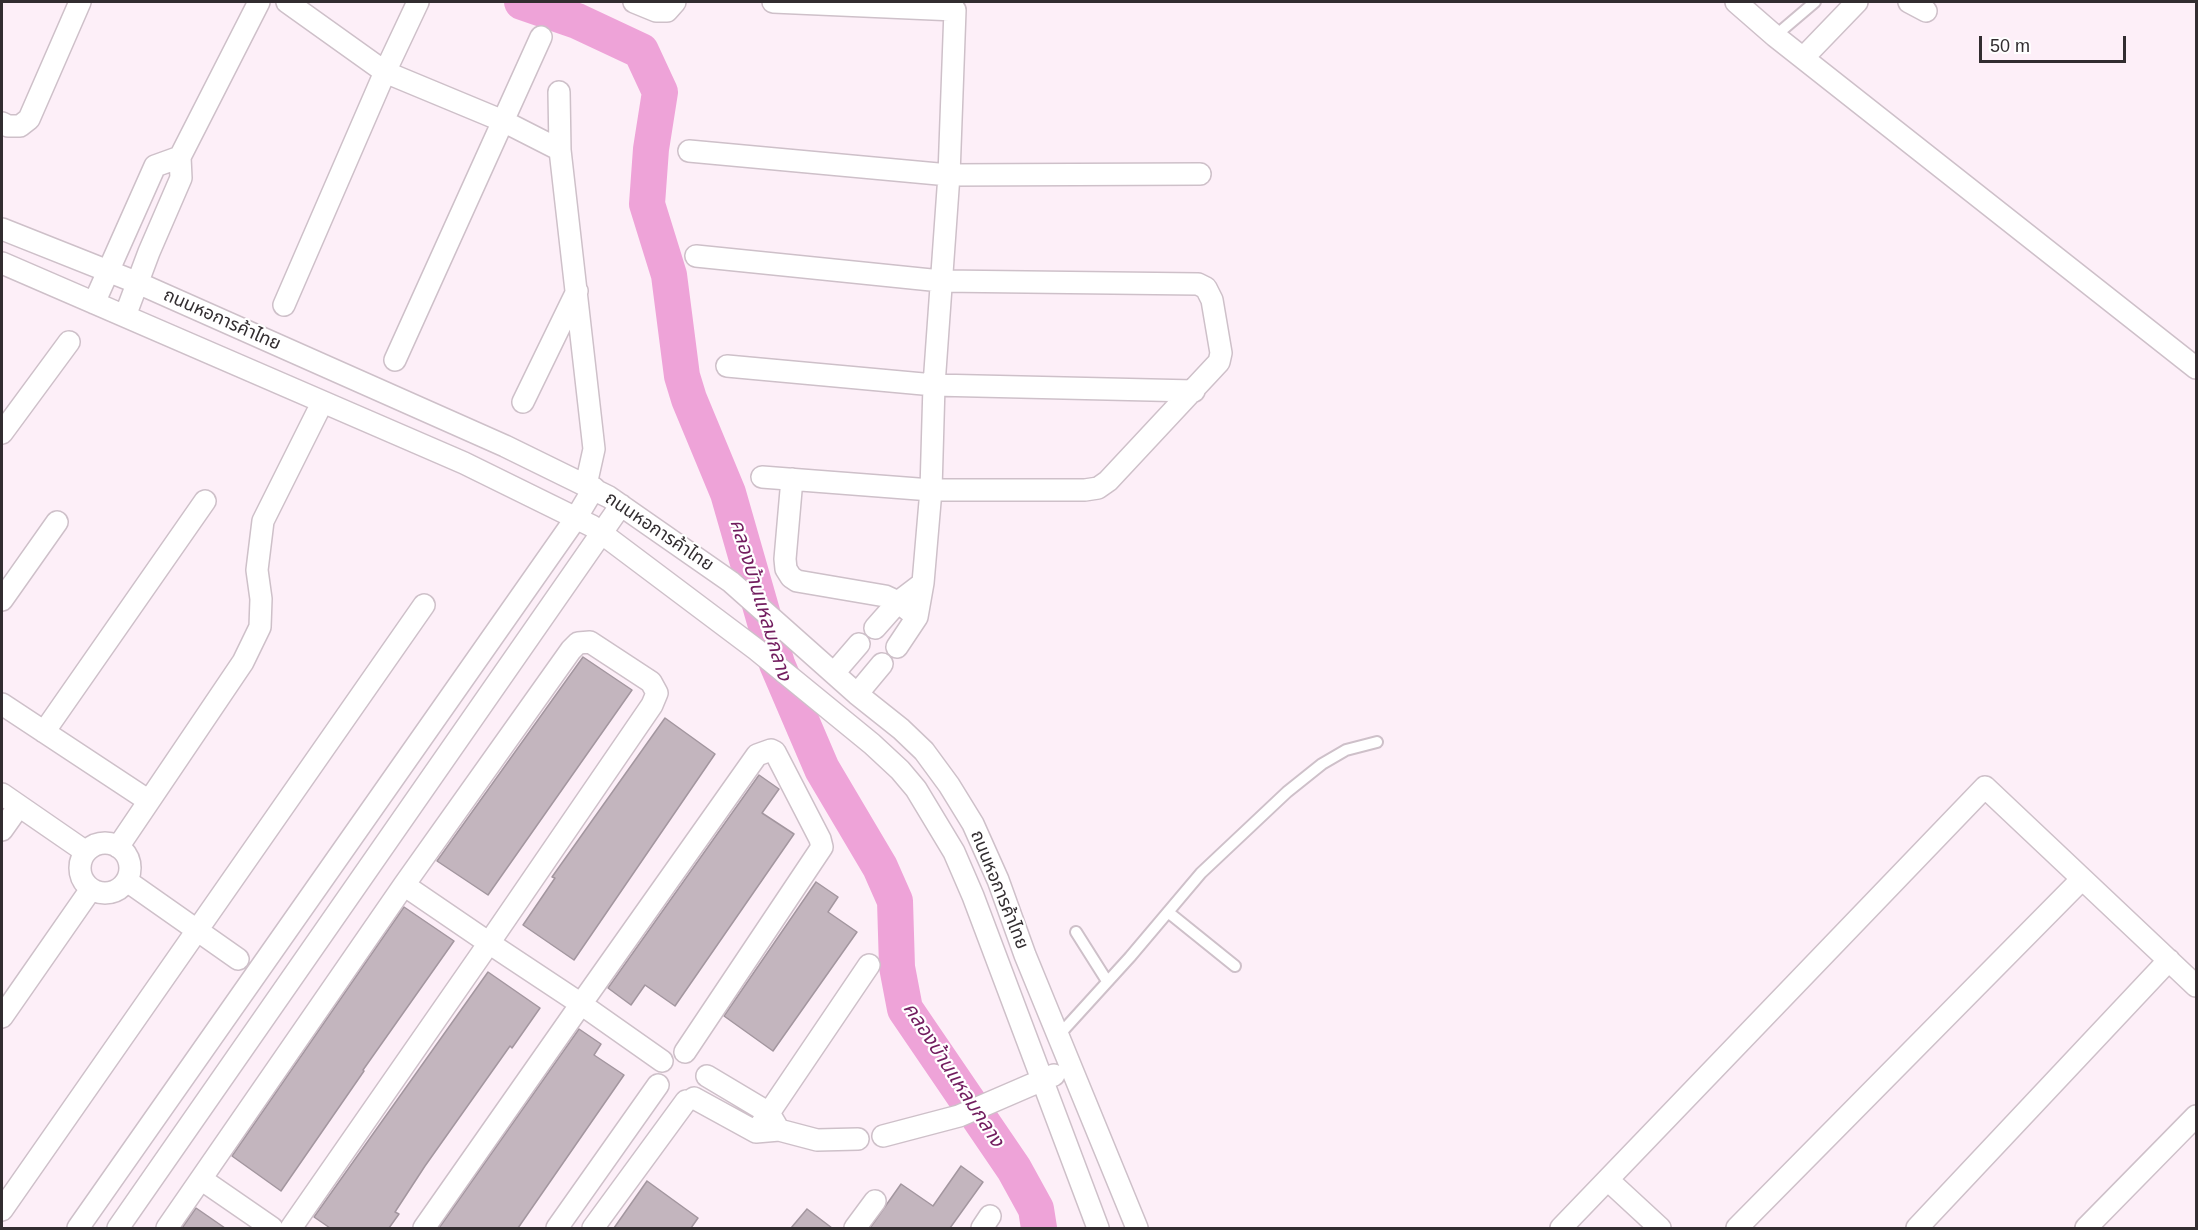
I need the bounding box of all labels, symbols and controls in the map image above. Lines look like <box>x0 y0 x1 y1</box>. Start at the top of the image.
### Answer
scale bar <box>1982 24 2129 62</box>
text: 50 m <box>1990 36 2030 56</box>
street label: ถนนหอการค้าไทย <box>160 284 284 356</box>
street label: ถนนหอการค้าไทย <box>601 488 717 576</box>
water label: คลองบ้านแหลมกลาง <box>724 516 796 684</box>
street label: ถนนหอการค้าไทย <box>965 827 1033 953</box>
water label: คลองบ้านแหลมกลาง <box>897 998 1009 1152</box>

